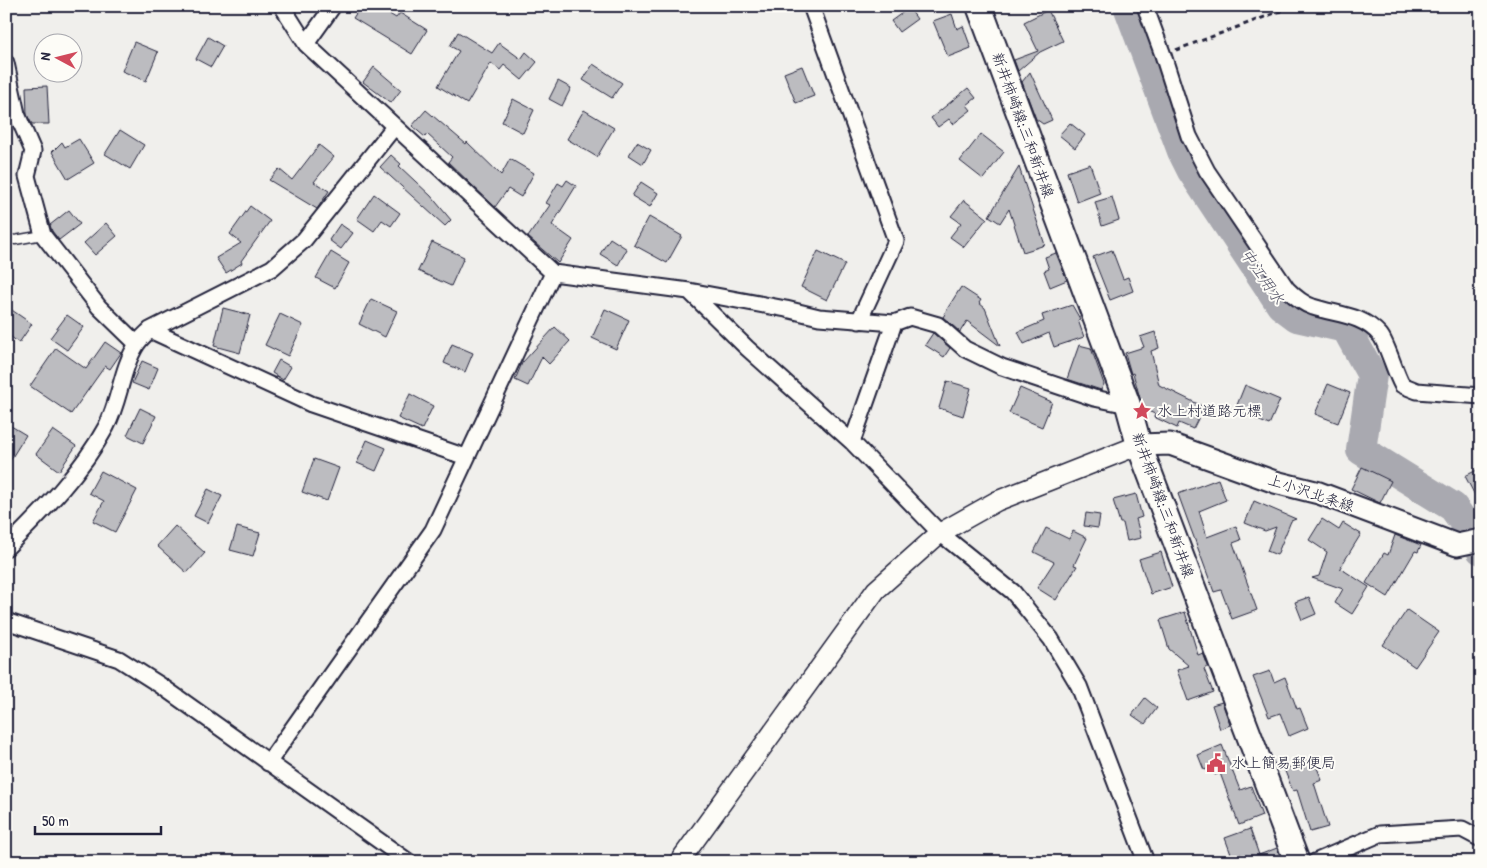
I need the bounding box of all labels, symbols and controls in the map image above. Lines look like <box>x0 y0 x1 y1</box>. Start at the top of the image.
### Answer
north arrow <box>32 32 82 82</box>
street label: 新井柿崎線;三和新井線 <box>987 49 1060 201</box>
text: N <box>35 51 55 61</box>
water label: 中江用水 <box>1236 243 1290 309</box>
place icon: 水上村道路元標 <box>1131 400 1153 422</box>
place label: 水上村道路元標 <box>1157 400 1262 421</box>
street label: 新井柿崎線;三和新井線 <box>1127 429 1200 581</box>
street label: 上小沢北条線 <box>1265 469 1357 516</box>
public building icon: 水上簡易郵便局 <box>1205 752 1227 774</box>
place label: 水上簡易郵便局 <box>1231 752 1336 773</box>
scale bar <box>35 803 161 835</box>
text: 50 m <box>42 810 69 831</box>

